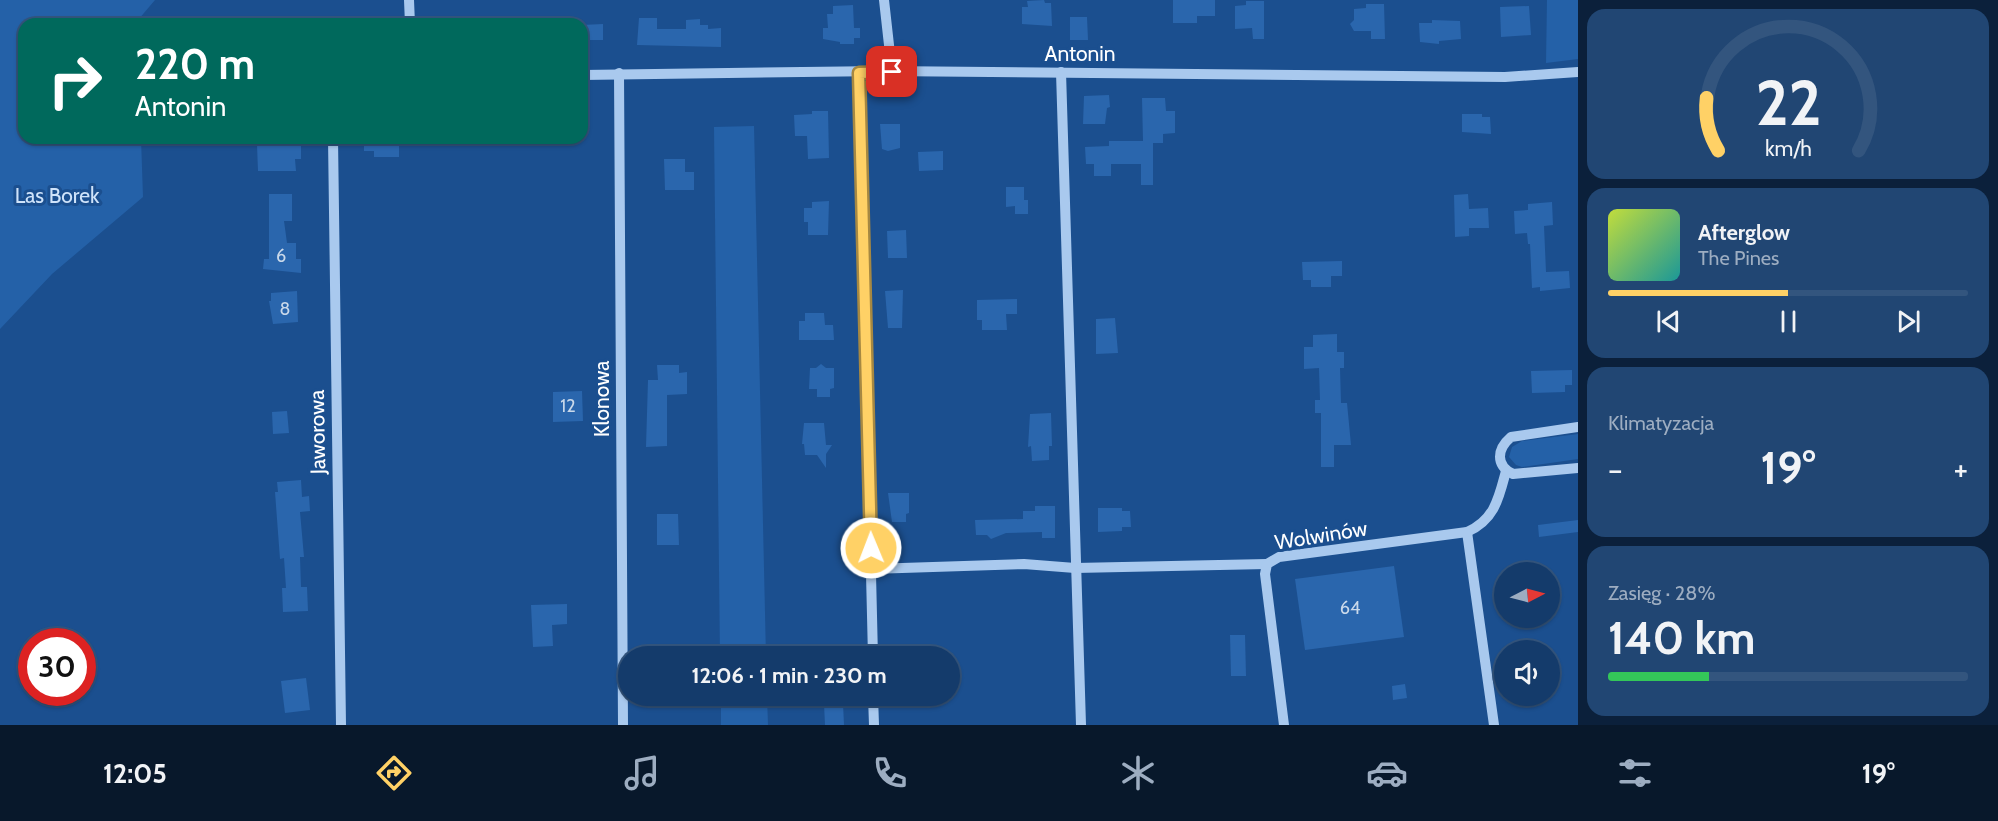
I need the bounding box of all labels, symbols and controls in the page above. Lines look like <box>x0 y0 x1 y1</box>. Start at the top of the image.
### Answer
text: 220 m <box>135 38 255 90</box>
street label: Antonin <box>1045 41 1115 66</box>
icon: right <box>36 42 114 120</box>
pin <box>866 46 917 97</box>
icon: arrive <box>875 55 908 88</box>
text: 22 <box>1755 65 1821 141</box>
text: Antonin <box>135 90 226 123</box>
text: km/h <box>1765 135 1811 161</box>
park label: Las Borek <box>15 183 100 208</box>
text: Afterglow <box>1698 219 1790 246</box>
house number: 6 <box>276 245 286 267</box>
text: The Pines <box>1698 246 1779 270</box>
house number: 8 <box>280 298 290 320</box>
icon: previous <box>1652 305 1685 338</box>
icon: pause <box>1772 305 1805 338</box>
icon: next <box>1892 305 1925 338</box>
street label: Klonowa <box>589 361 614 437</box>
street label: Jaworowa <box>304 389 330 476</box>
house number: 12 <box>560 395 576 417</box>
text: Klimatyzacja <box>1608 411 1714 435</box>
text: 19° <box>1761 441 1815 495</box>
text: − <box>1608 449 1623 489</box>
text: + <box>1953 449 1968 489</box>
street label: Wolwinów <box>1273 515 1369 555</box>
position arrow <box>839 516 903 580</box>
north arrow <box>1494 562 1560 628</box>
map controls <box>1494 562 1560 706</box>
text: Zasięg · 28% <box>1608 581 1715 605</box>
house number: 64 <box>1340 597 1360 619</box>
text: 140 km <box>1608 611 1755 665</box>
speed limit sign: 30 <box>18 628 96 706</box>
button: sound <box>1494 640 1560 706</box>
text: 12:06 · 1 min · 230 m <box>691 662 887 689</box>
icon: directions <box>373 752 415 794</box>
icon: music <box>621 752 663 794</box>
icon: phone <box>869 752 911 794</box>
icon: climate <box>1117 752 1159 794</box>
icon: car <box>1366 752 1408 794</box>
icon: filters <box>1614 752 1656 794</box>
text: 12:05 <box>103 757 167 790</box>
text: 19° <box>1862 757 1895 790</box>

